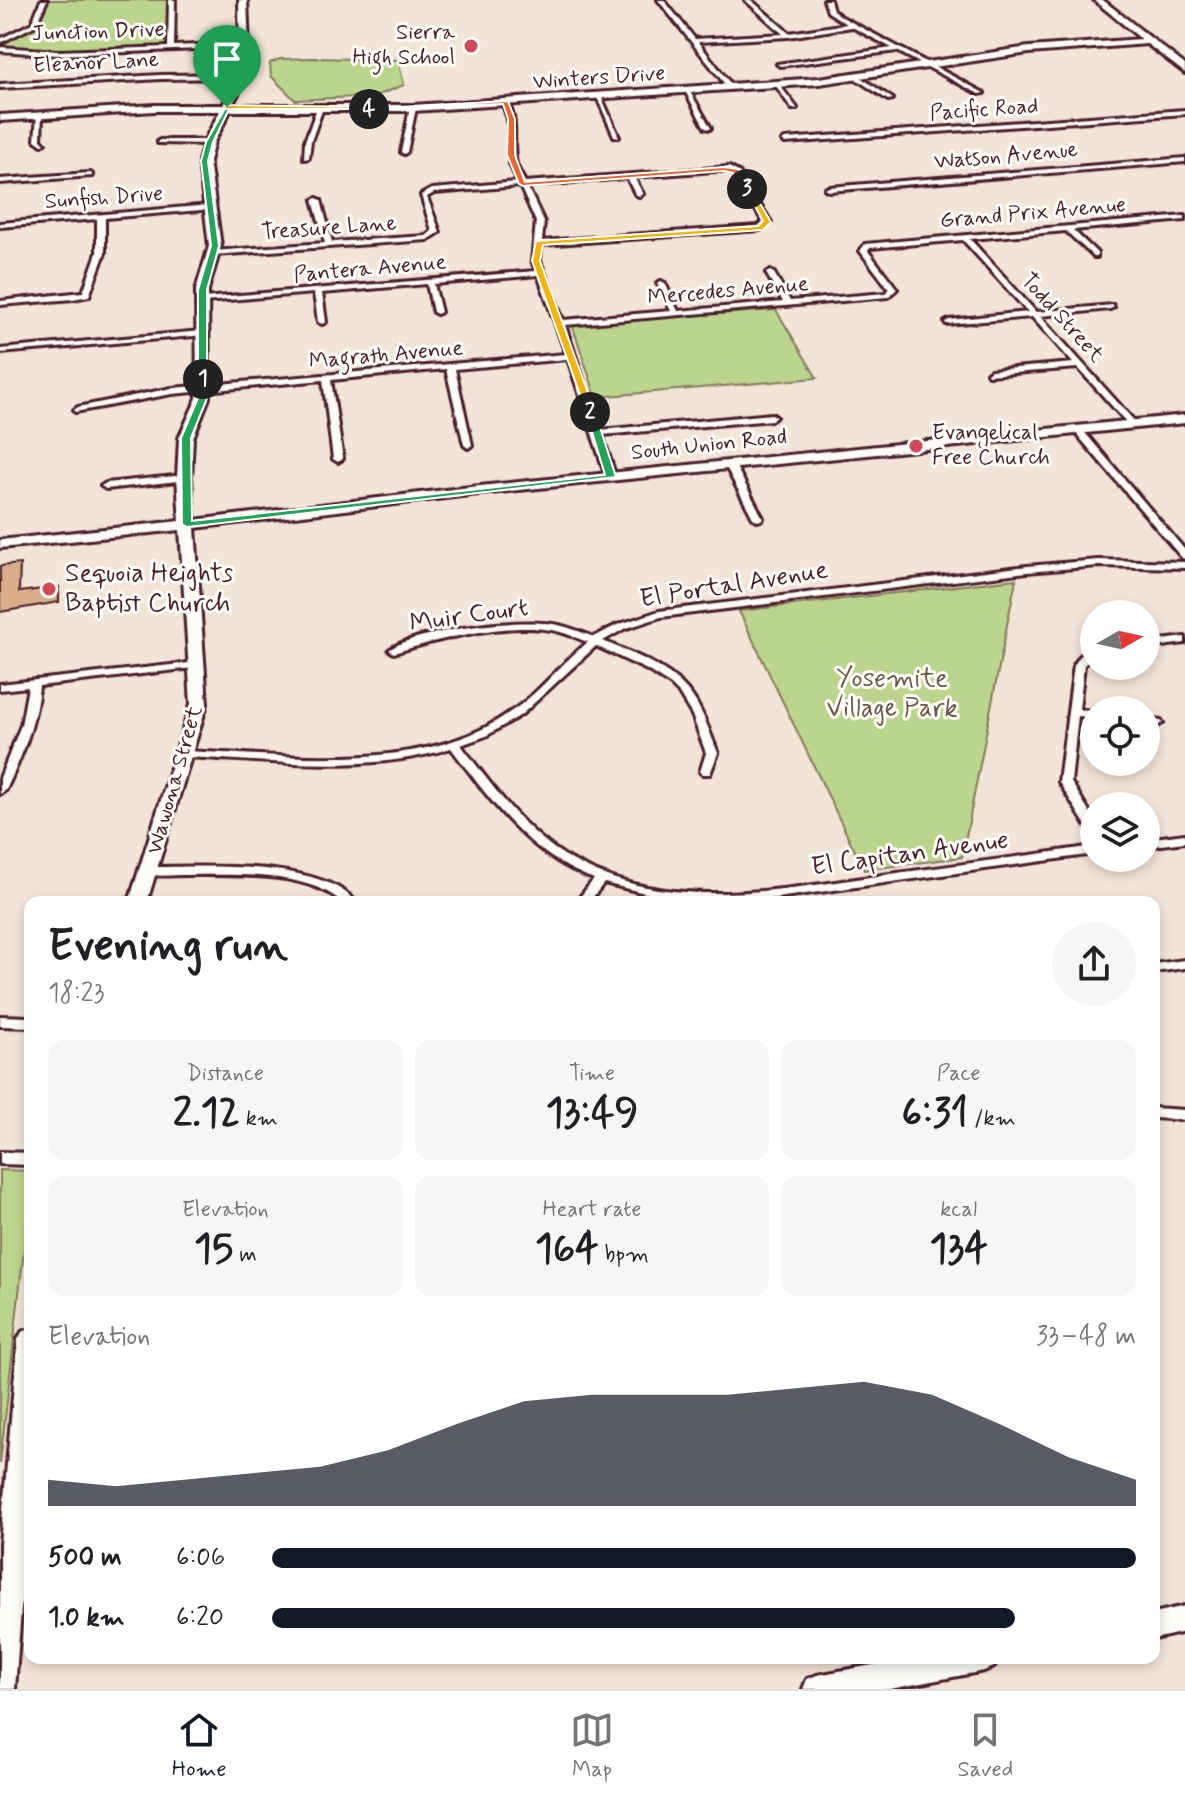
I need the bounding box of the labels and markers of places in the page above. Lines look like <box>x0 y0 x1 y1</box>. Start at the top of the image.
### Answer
place label: Sierra High School <box>352 19 456 75</box>
pin <box>193 25 261 107</box>
marker: Sierra High School <box>462 37 480 55</box>
pin: 4 <box>349 89 389 129</box>
pin: 3 <box>727 169 767 209</box>
pin: 1 <box>183 359 223 399</box>
pin: 2 <box>570 392 610 432</box>
place label: Evangelical Free Church <box>932 419 1050 472</box>
marker: Evangelical Free Church <box>907 437 925 455</box>
place label: Sequoia Heights Baptist Church <box>65 557 233 621</box>
marker: Sequoia Heights Baptist Church <box>40 580 58 598</box>

